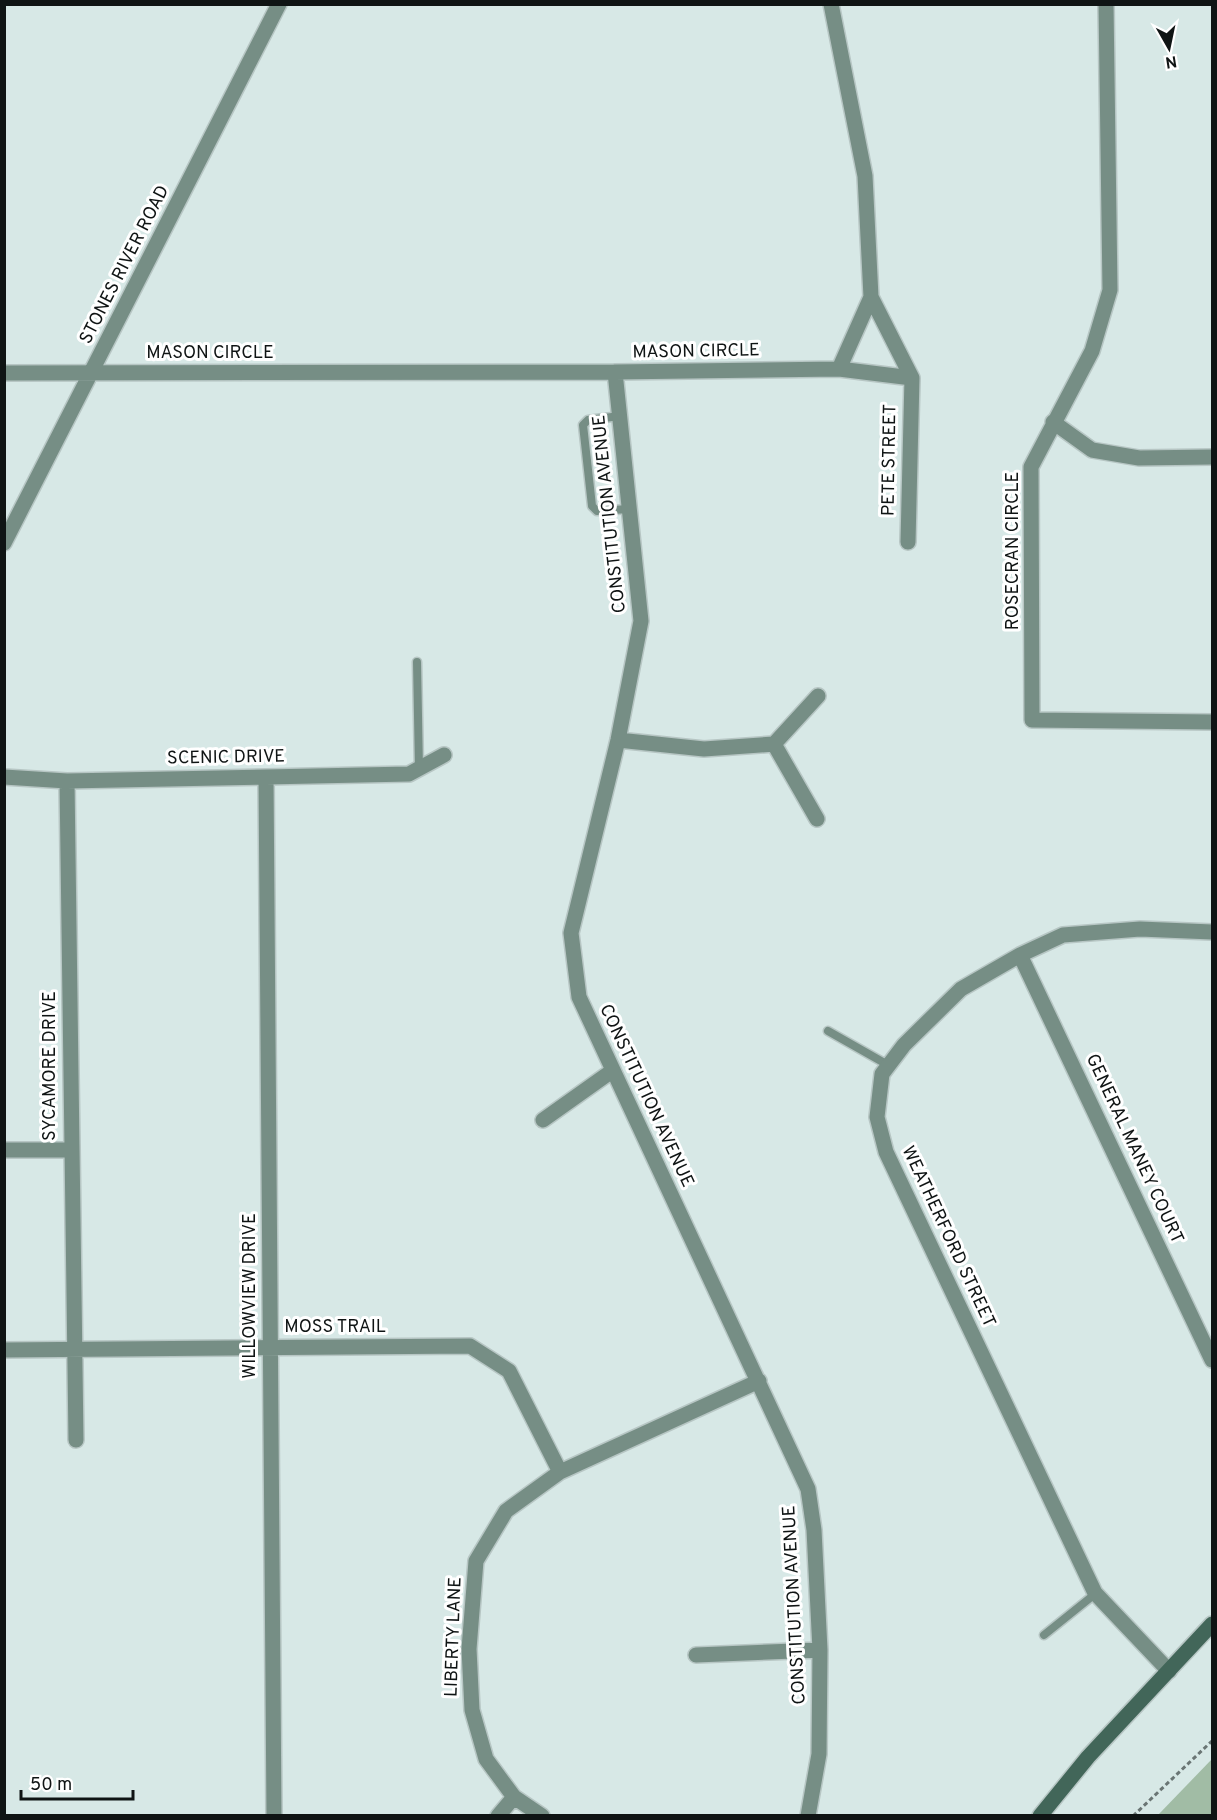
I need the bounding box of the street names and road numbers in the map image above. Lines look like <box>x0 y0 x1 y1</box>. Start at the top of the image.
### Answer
street label: STONES RIVER ROAD <box>75 182 175 348</box>
street label: MASON CIRCLE <box>632 339 760 365</box>
street label: MASON CIRCLE <box>146 342 274 365</box>
street label: PETE STREET <box>878 404 902 516</box>
street label: CONSTITUTION AVENUE <box>588 414 632 614</box>
street label: ROSECRAN CIRCLE <box>1002 472 1025 630</box>
street label: SCENIC DRIVE <box>167 745 285 771</box>
street label: SYCAMORE DRIVE <box>39 991 62 1141</box>
street label: CONSTITUTION AVENUE <box>593 1001 699 1191</box>
street label: GENERAL MANEY COURT <box>1080 1050 1188 1248</box>
street label: WEATHERFORD STREET <box>896 1142 1000 1332</box>
street label: WILLOWVIEW DRIVE <box>239 1213 262 1379</box>
street label: MOSS TRAIL <box>284 1316 386 1339</box>
street label: CONSTITUTION AVENUE <box>778 1505 812 1705</box>
street label: LIBERTY LANE <box>440 1577 468 1697</box>

